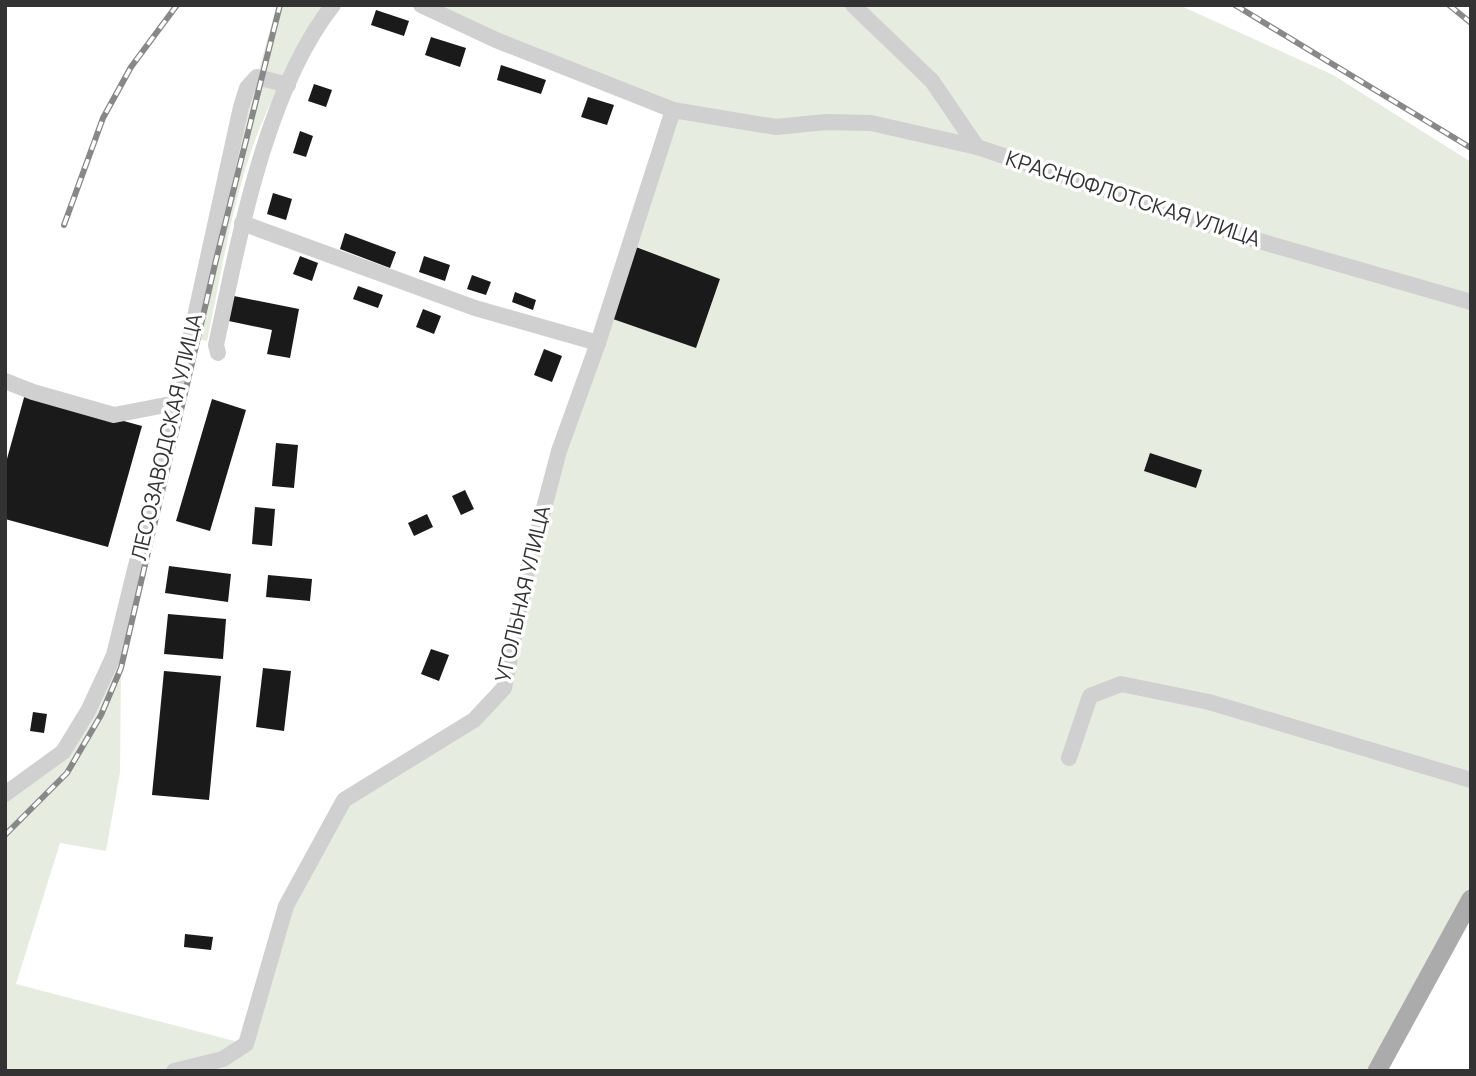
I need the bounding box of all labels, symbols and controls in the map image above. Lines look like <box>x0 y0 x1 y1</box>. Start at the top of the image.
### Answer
street label: КРАСНОФЛОТСКАЯ УЛИЦА <box>1003 144 1264 252</box>
street label: ЛЕСОЗАВОДСКАЯ УЛИЦА <box>124 311 208 563</box>
street label: УГОЛЬНАЯ УЛИЦА <box>488 503 556 685</box>

